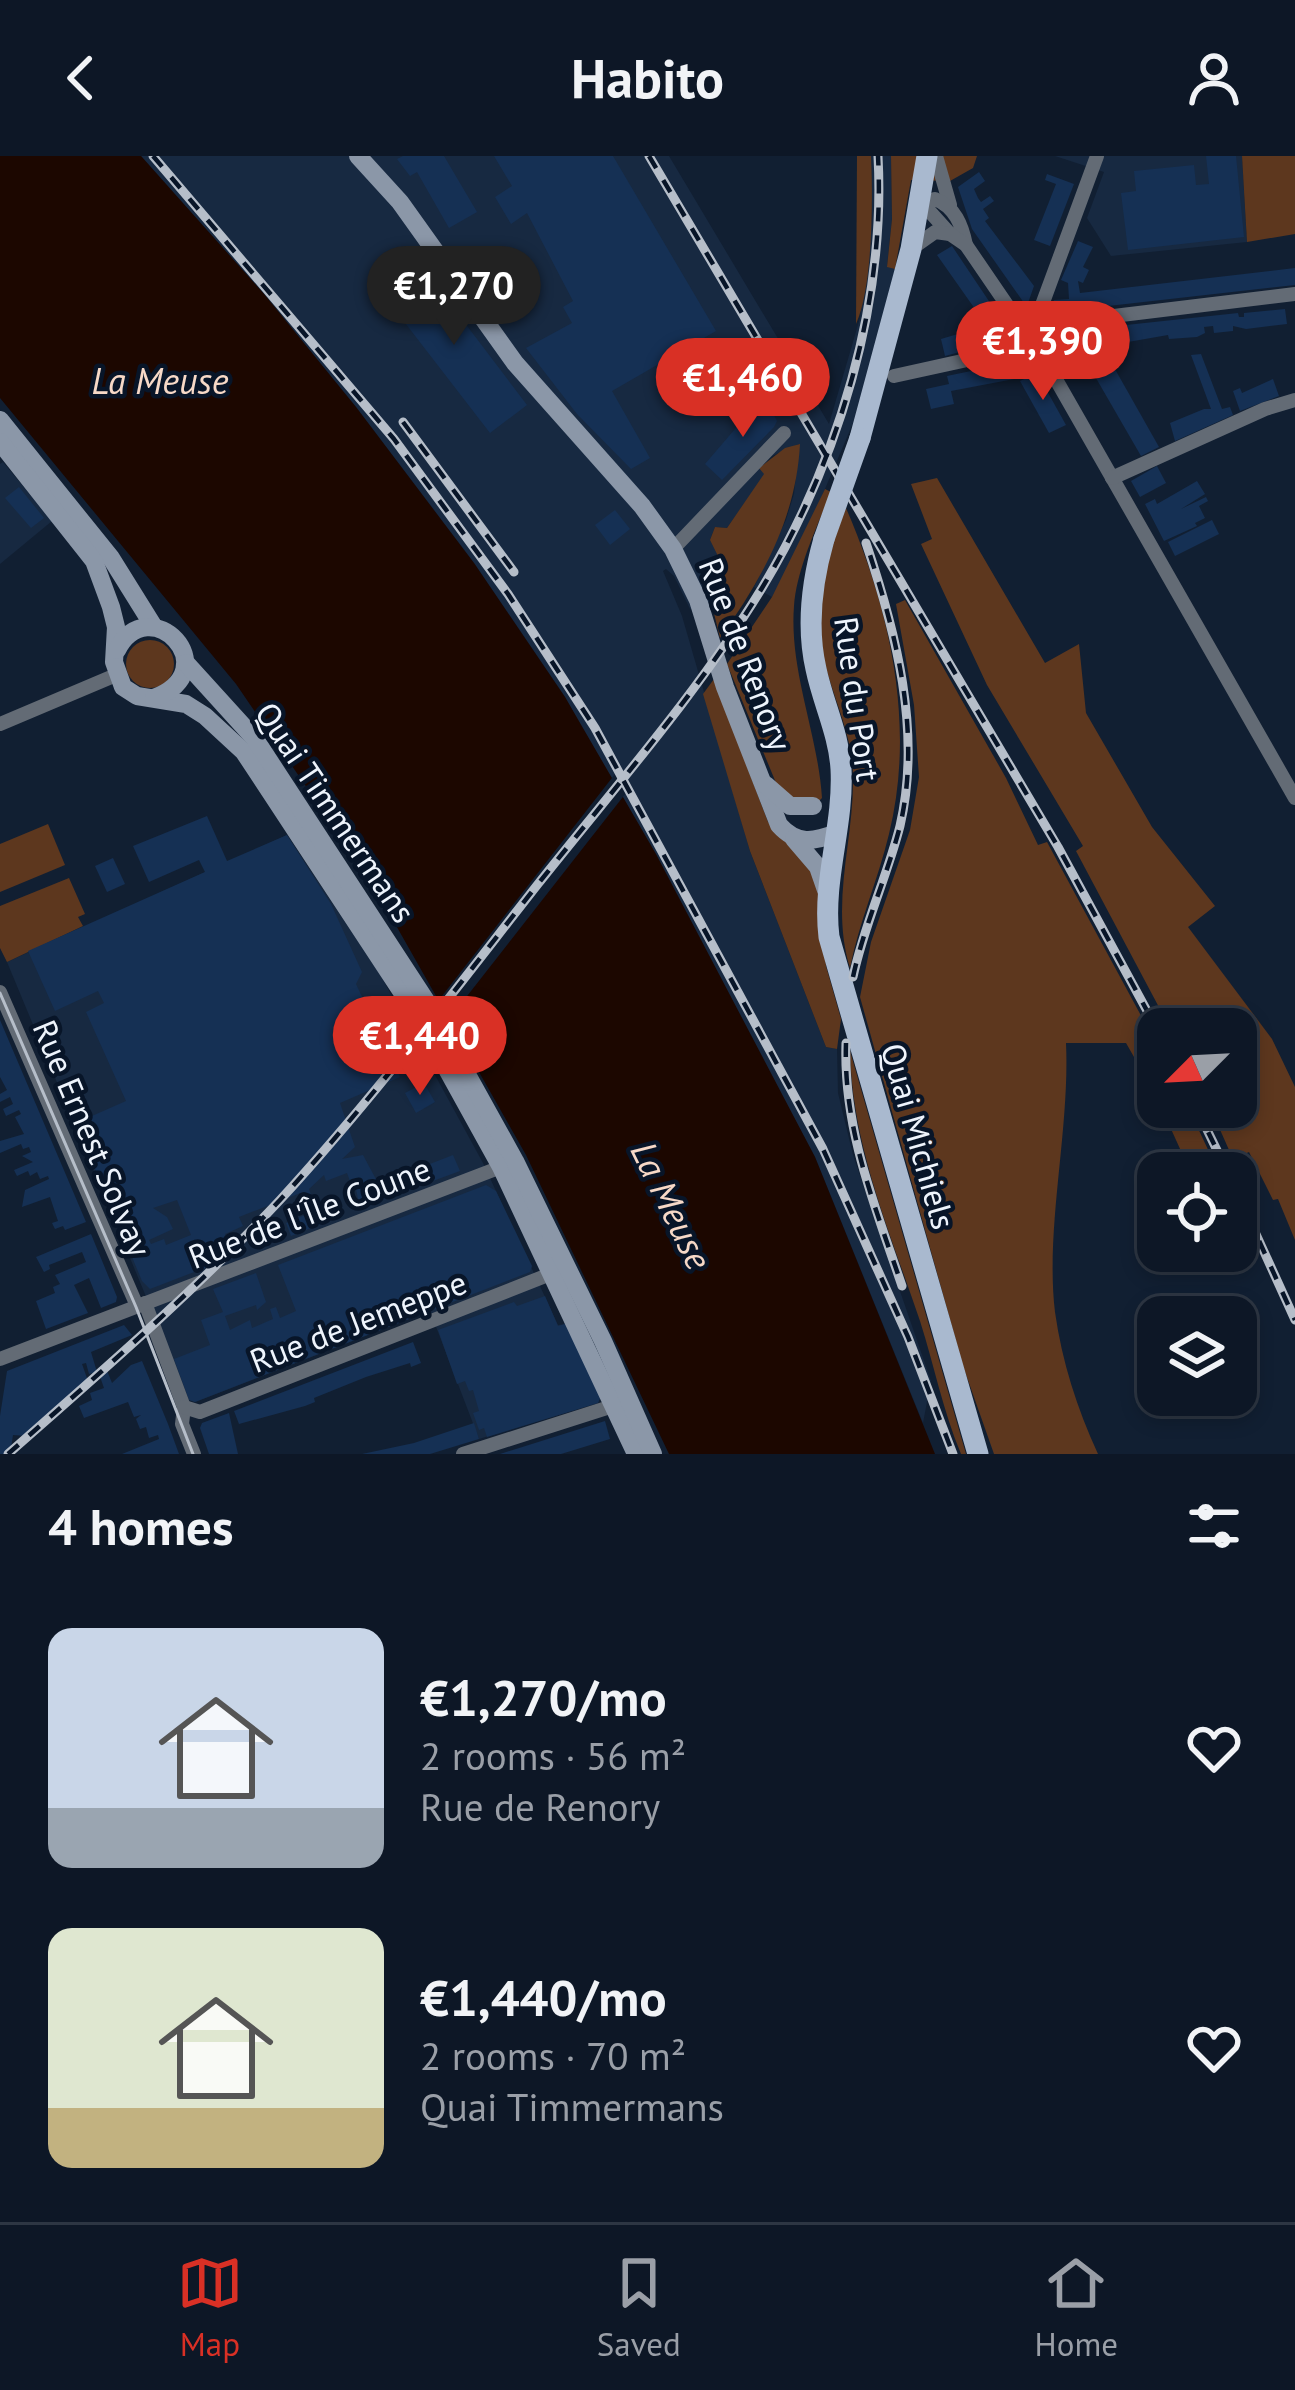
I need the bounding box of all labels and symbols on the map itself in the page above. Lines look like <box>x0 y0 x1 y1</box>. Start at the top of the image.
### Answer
pin: €1,270 <box>356 246 552 348</box>
pin: €1,390 <box>945 301 1141 403</box>
pin: €1,460 <box>645 338 841 440</box>
water label: La Meuse <box>92 357 229 404</box>
street label: Rue de Renory <box>690 551 803 757</box>
street label: Rue du Port <box>825 614 891 784</box>
street label: Quai Timmermans <box>246 693 426 931</box>
pin: €1,440 <box>322 996 518 1098</box>
north arrow <box>1137 1008 1257 1128</box>
street label: Rue Ernest Solvay <box>24 1013 162 1263</box>
street label: Quai Michiels <box>872 1038 966 1234</box>
water label: La Meuse <box>621 1133 723 1277</box>
street label: Rue de l'Île Coune <box>182 1146 436 1278</box>
street label: Rue de Jemeppe <box>244 1260 472 1382</box>

